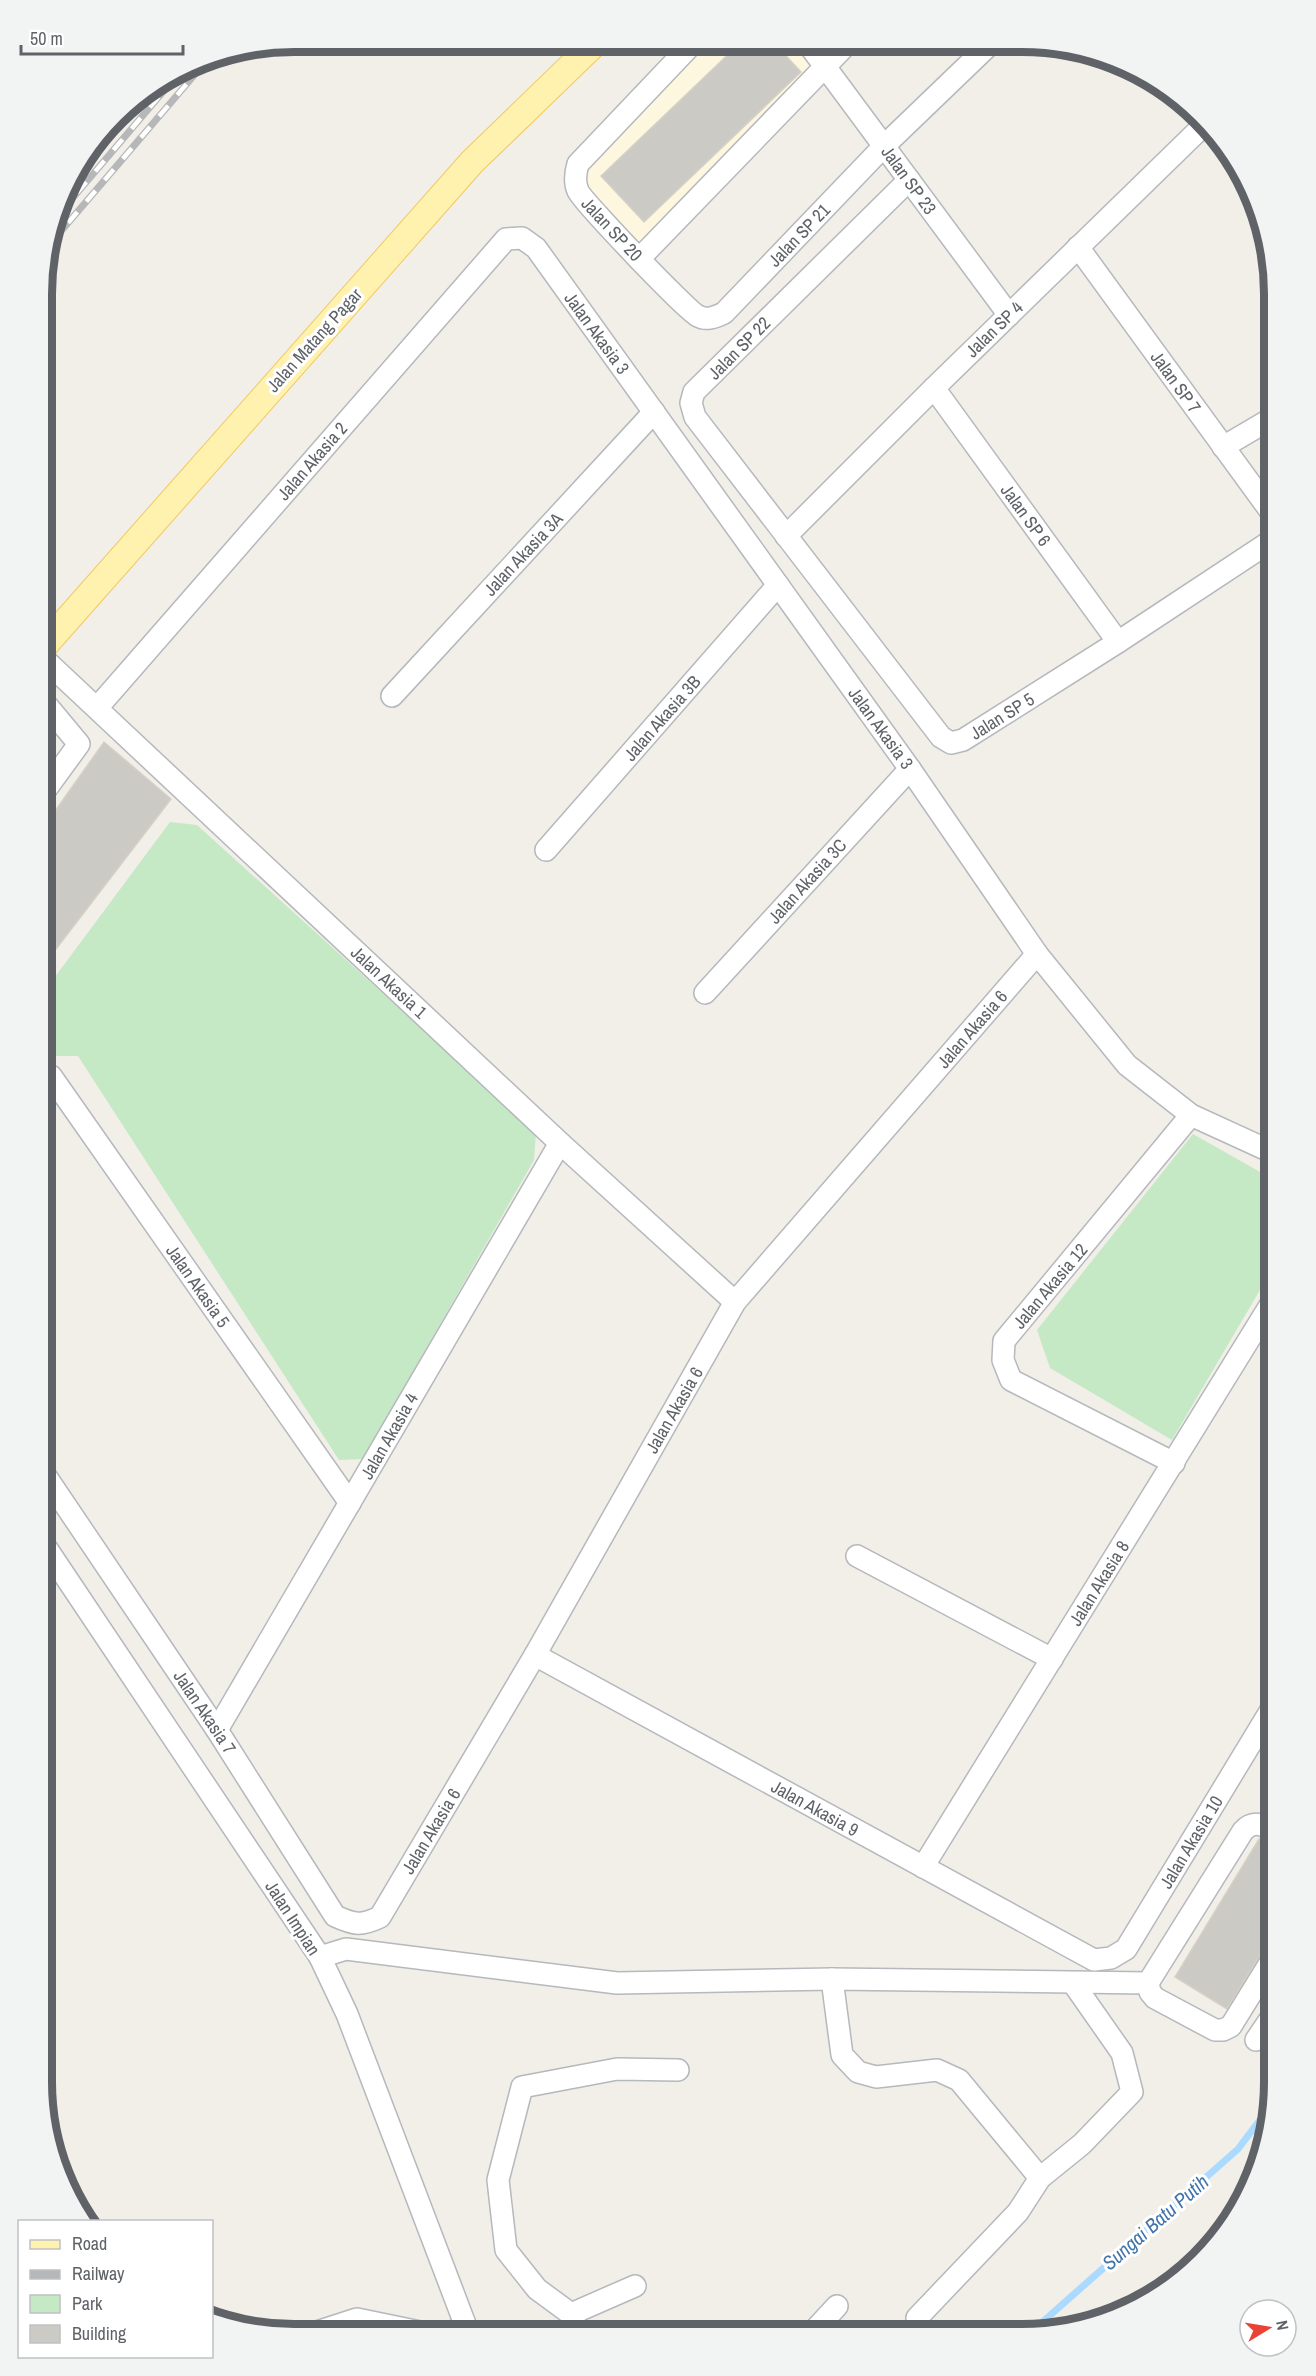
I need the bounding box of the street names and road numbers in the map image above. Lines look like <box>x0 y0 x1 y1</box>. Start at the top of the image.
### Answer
street label: Jalan SP 23 <box>876 141 942 219</box>
street label: Jalan SP 20 <box>576 191 648 267</box>
street label: Jalan SP 21 <box>762 197 836 272</box>
street label: Jalan Matang Pagar <box>261 282 368 397</box>
street label: Jalan Akasia 3 <box>559 287 635 379</box>
street label: Jalan SP 4 <box>960 295 1028 363</box>
street label: Jalan SP 22 <box>702 311 776 385</box>
street label: Jalan SP 7 <box>1145 346 1207 418</box>
street label: Jalan Akasia 2 <box>271 417 353 505</box>
street label: Jalan SP 6 <box>995 479 1057 551</box>
street label: Jalan Akasia 3A <box>478 507 568 601</box>
street label: Jalan Akasia 3B <box>618 670 706 766</box>
street label: Jalan Akasia 3 <box>843 682 919 774</box>
street label: Jalan SP 5 <box>965 687 1039 745</box>
street label: Jalan Akasia 3C <box>762 833 852 929</box>
street label: Jalan Akasia 1 <box>345 940 433 1024</box>
street label: Jalan Akasia 6 <box>931 985 1013 1073</box>
street label: Jalan Akasia 12 <box>1007 1238 1093 1334</box>
street label: Jalan Akasia 5 <box>160 1240 236 1332</box>
street label: Jalan Akasia 6 <box>639 1362 709 1458</box>
street label: Jalan Akasia 4 <box>354 1388 424 1484</box>
street label: Jalan Akasia 8 <box>1063 1536 1135 1630</box>
street label: Jalan Akasia 7 <box>168 1665 242 1759</box>
street label: Jalan Akasia 9 <box>767 1774 863 1842</box>
street label: Jalan Akasia 6 <box>396 1783 466 1879</box>
street label: Jalan Akasia 10 <box>1153 1791 1229 1893</box>
street label: Jalan Impian <box>260 1876 326 1960</box>

